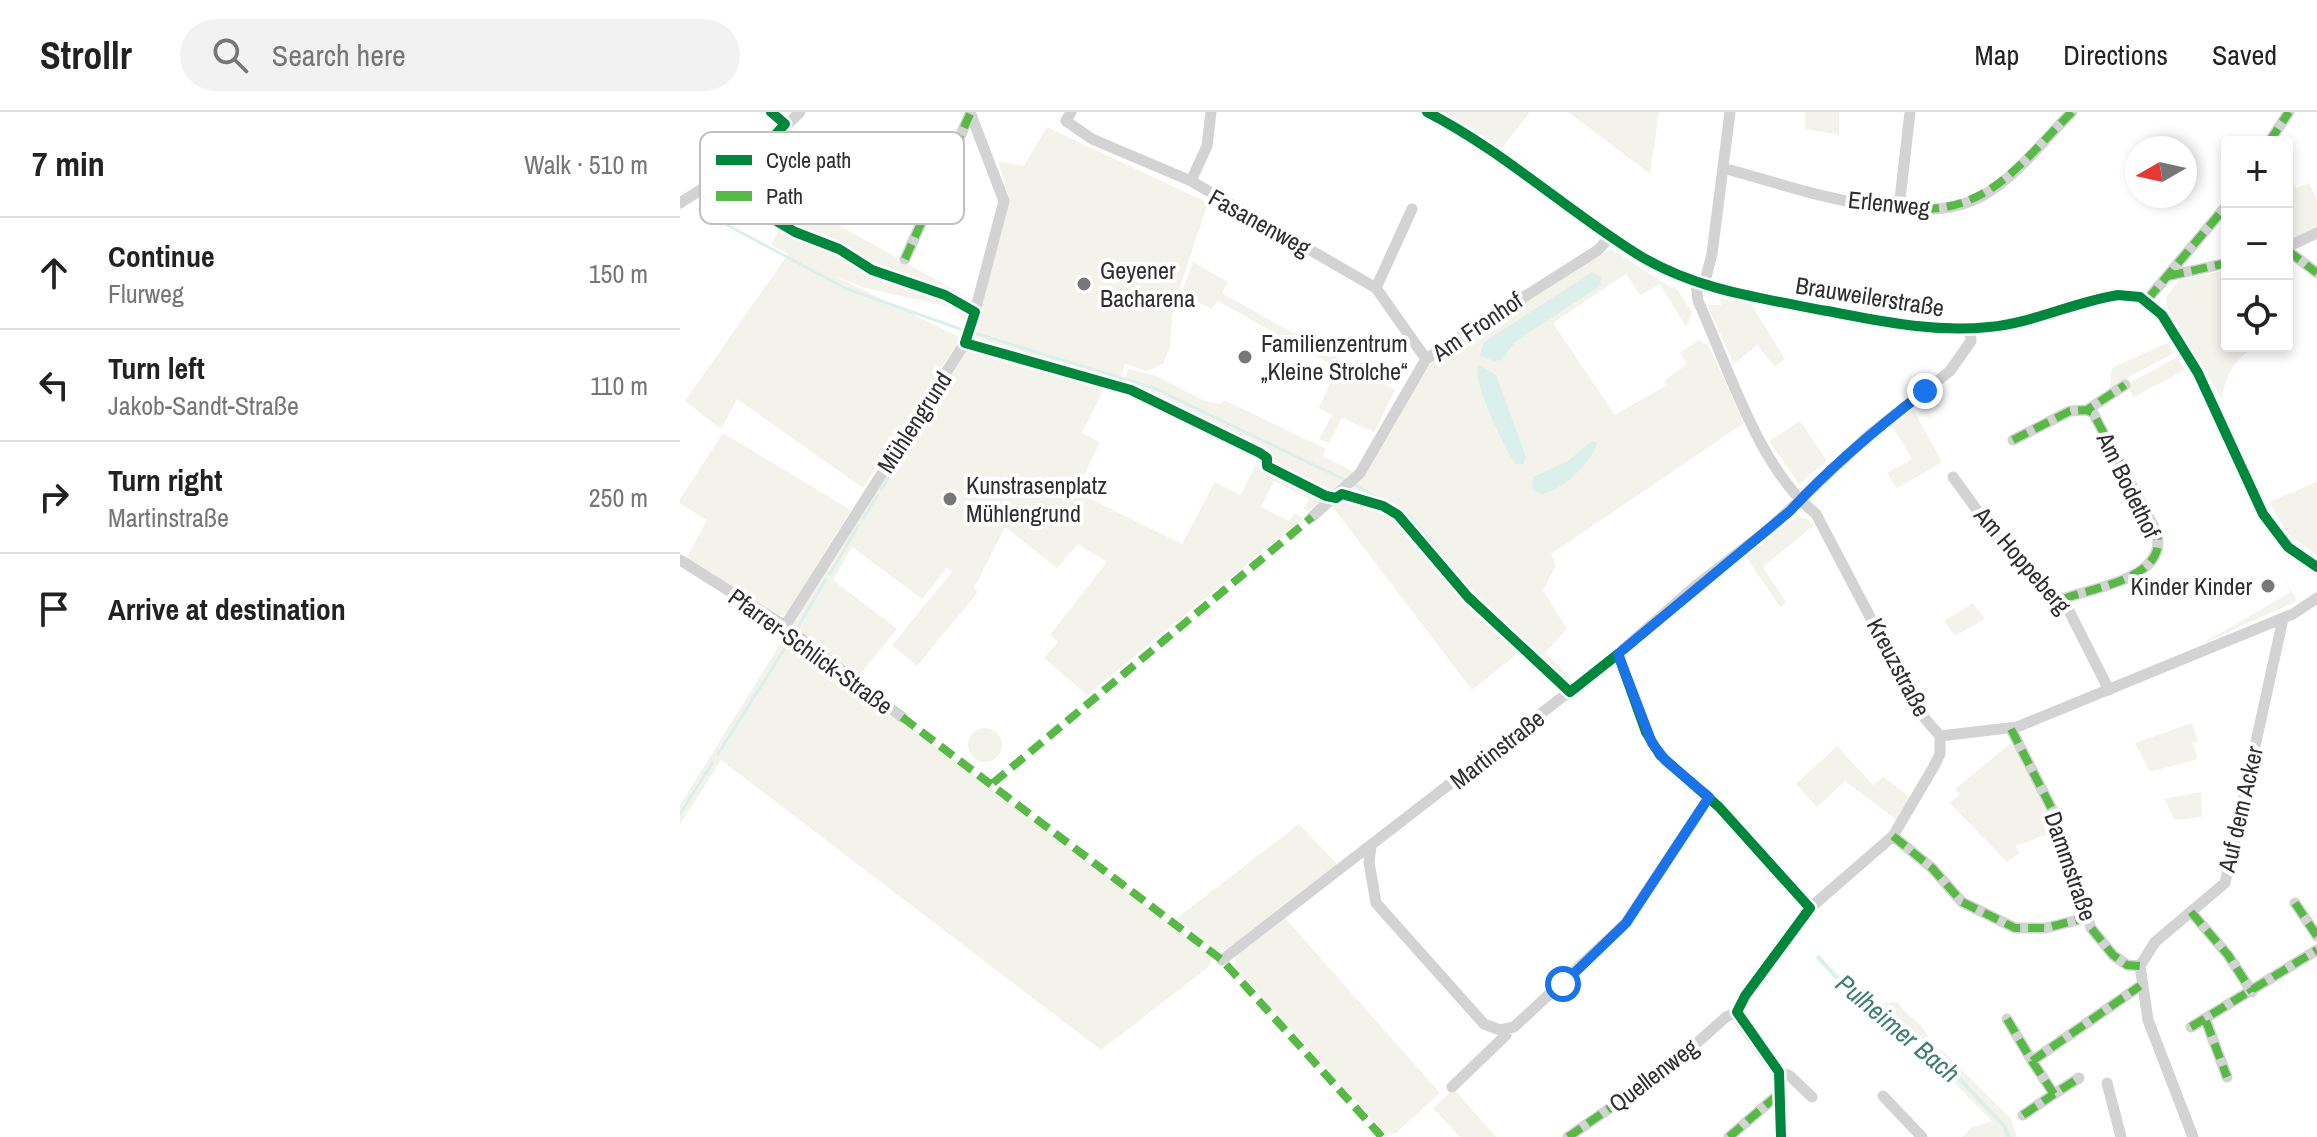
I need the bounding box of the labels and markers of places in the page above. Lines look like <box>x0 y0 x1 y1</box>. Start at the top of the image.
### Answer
place label: Geyener Bacharena <box>1100 254 1195 314</box>
marker: Geyener Bacharena <box>1075 275 1093 293</box>
place label: Familienzentrum „Kleine Strolche“ <box>1261 327 1408 387</box>
marker: Familienzentrum „Kleine Strolche“ <box>1236 348 1254 366</box>
place label: Kunstrasenplatz Mühlengrund <box>966 469 1107 529</box>
marker: Kunstrasenplatz Mühlengrund <box>941 490 959 508</box>
place label: Kinder Kinder <box>2131 570 2252 602</box>
marker: Kinder Kinder <box>2259 577 2277 595</box>

